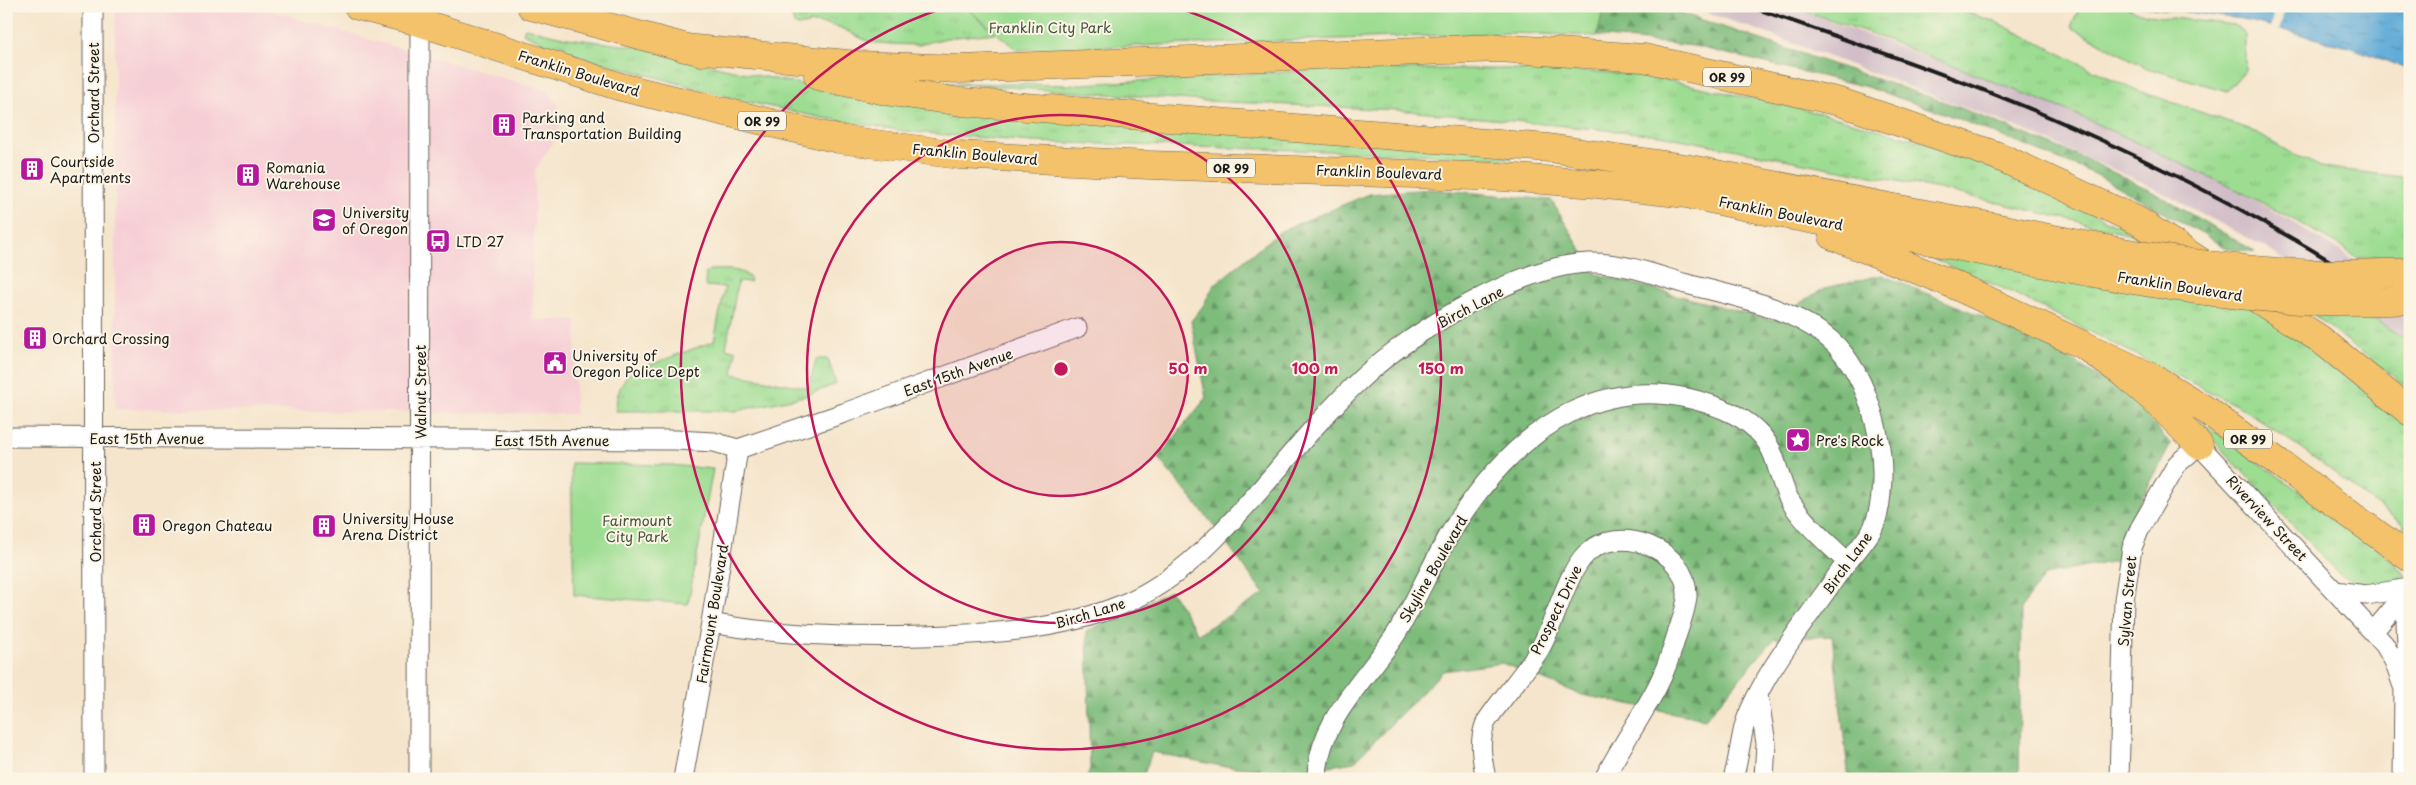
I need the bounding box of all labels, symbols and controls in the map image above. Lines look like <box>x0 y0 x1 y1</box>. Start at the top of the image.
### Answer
park label: Franklin City Park <box>988 17 1112 38</box>
street label: Orchard Street <box>83 42 104 144</box>
street label: Franklin Boulevard <box>516 45 643 102</box>
road number: OR 99 <box>1703 68 1751 86</box>
place label: Parking and Transportation Building <box>522 107 681 144</box>
building icon: Parking and Transportation Building <box>491 112 517 138</box>
road number: OR 99 <box>738 112 786 130</box>
street label: Franklin Boulevard <box>911 138 1039 170</box>
place label: Courtside Apartments <box>50 151 131 188</box>
building icon: Courtside Apartments <box>19 156 45 182</box>
place label: Romania Warehouse <box>266 157 341 194</box>
road number: OR 99 <box>1207 158 1255 178</box>
street label: Franklin Boulevard <box>1316 159 1443 185</box>
building icon: Romania Warehouse <box>235 162 261 188</box>
street label: Franklin Boulevard <box>1717 191 1845 235</box>
place label: University of Oregon <box>342 202 409 239</box>
school or university icon: University of Oregon <box>311 207 337 233</box>
bus stop icon: LTD 27 <box>425 228 451 254</box>
place label: LTD 27 <box>456 231 504 252</box>
street label: Franklin Boulevard <box>2116 266 2244 306</box>
street label: Birch Lane <box>1433 281 1507 333</box>
building icon: Orchard Crossing <box>22 325 48 351</box>
place label: Orchard Crossing <box>52 328 170 349</box>
street label: East 15th Avenue <box>900 342 1016 402</box>
street label: Walnut Street <box>410 345 431 439</box>
place label: University of Oregon Police Dept <box>572 345 700 382</box>
public building icon: University of Oregon Police Dept <box>542 350 568 376</box>
text: 50 m <box>1169 356 1207 379</box>
text: 100 m <box>1292 356 1338 379</box>
text: 150 m <box>1418 356 1464 379</box>
centre of rings <box>1052 360 1070 378</box>
place icon: Pre's Rock <box>1785 427 1811 453</box>
street label: East 15th Avenue <box>90 428 205 449</box>
road number: OR 99 <box>2224 429 2272 448</box>
street label: East 15th Avenue <box>495 430 610 451</box>
place label: Pre's Rock <box>1816 430 1884 451</box>
street label: Orchard Street <box>85 461 106 563</box>
street label: Riverview Street <box>2222 470 2313 566</box>
place label: University House Arena District <box>342 508 454 545</box>
park label: Fairmount City Park <box>602 510 672 547</box>
street label: Skyline Boulevard <box>1394 511 1472 626</box>
building icon: Oregon Chateau <box>131 512 157 538</box>
building icon: University House Arena District <box>311 513 337 539</box>
place label: Oregon Chateau <box>162 515 272 536</box>
street label: Birch Lane <box>1817 528 1877 598</box>
street label: Fairmount Boulevard <box>691 542 733 685</box>
street label: Sylvan Street <box>2113 555 2141 647</box>
street label: Prospect Drive <box>1525 562 1587 658</box>
street label: Birch Lane <box>1052 592 1128 634</box>

